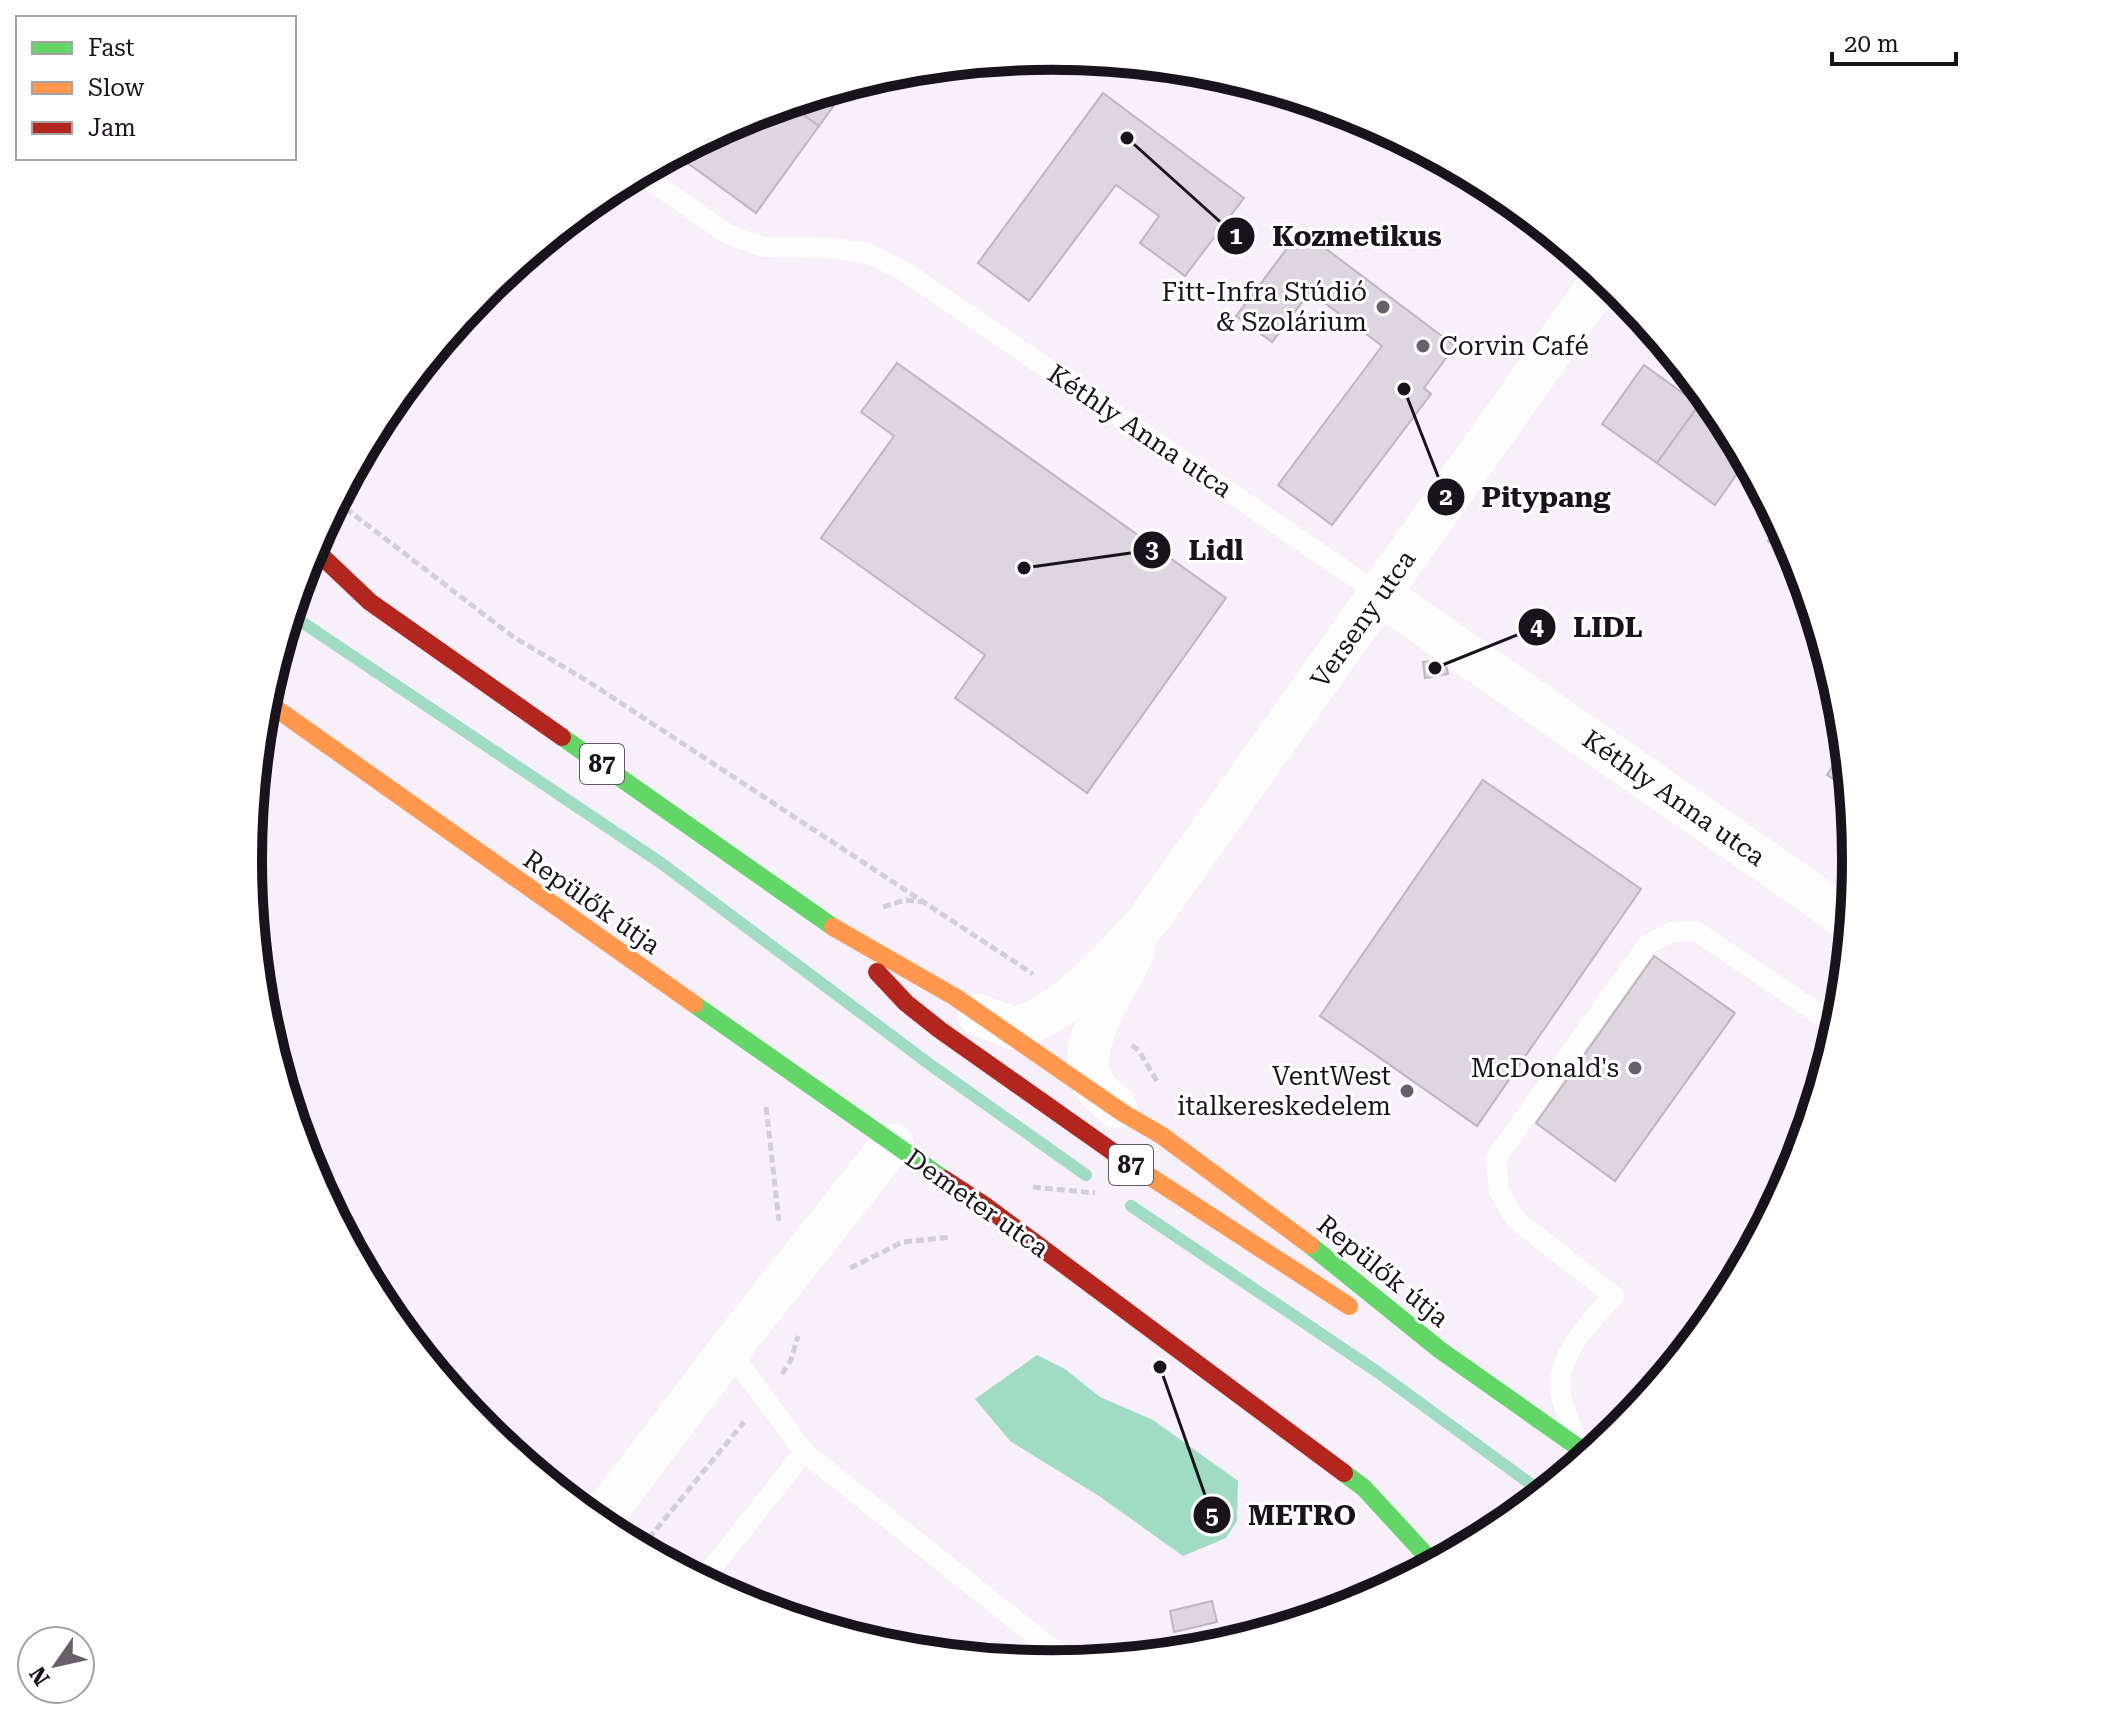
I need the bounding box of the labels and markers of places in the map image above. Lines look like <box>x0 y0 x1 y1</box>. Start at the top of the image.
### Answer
callout: Kozmetikus <box>1216 210 1458 262</box>
place label: Fitt-Infra Stúdió & Szolárium <box>1161 277 1367 337</box>
marker: Fitt-Infra Stúdió & Szolárium <box>1374 298 1392 316</box>
place label: Corvin Café <box>1439 331 1589 361</box>
marker: Corvin Café <box>1414 337 1432 355</box>
callout: Pitypang <box>1426 471 1627 523</box>
callout: Lidl <box>1132 524 1259 576</box>
callout: LIDL <box>1517 601 1658 653</box>
place label: McDonald's <box>1471 1053 1619 1083</box>
marker: McDonald's <box>1626 1059 1644 1077</box>
place label: VentWest italkereskedelem <box>1177 1061 1391 1121</box>
marker: VentWest italkereskedelem <box>1398 1082 1416 1100</box>
callout: METRO <box>1192 1489 1372 1541</box>

